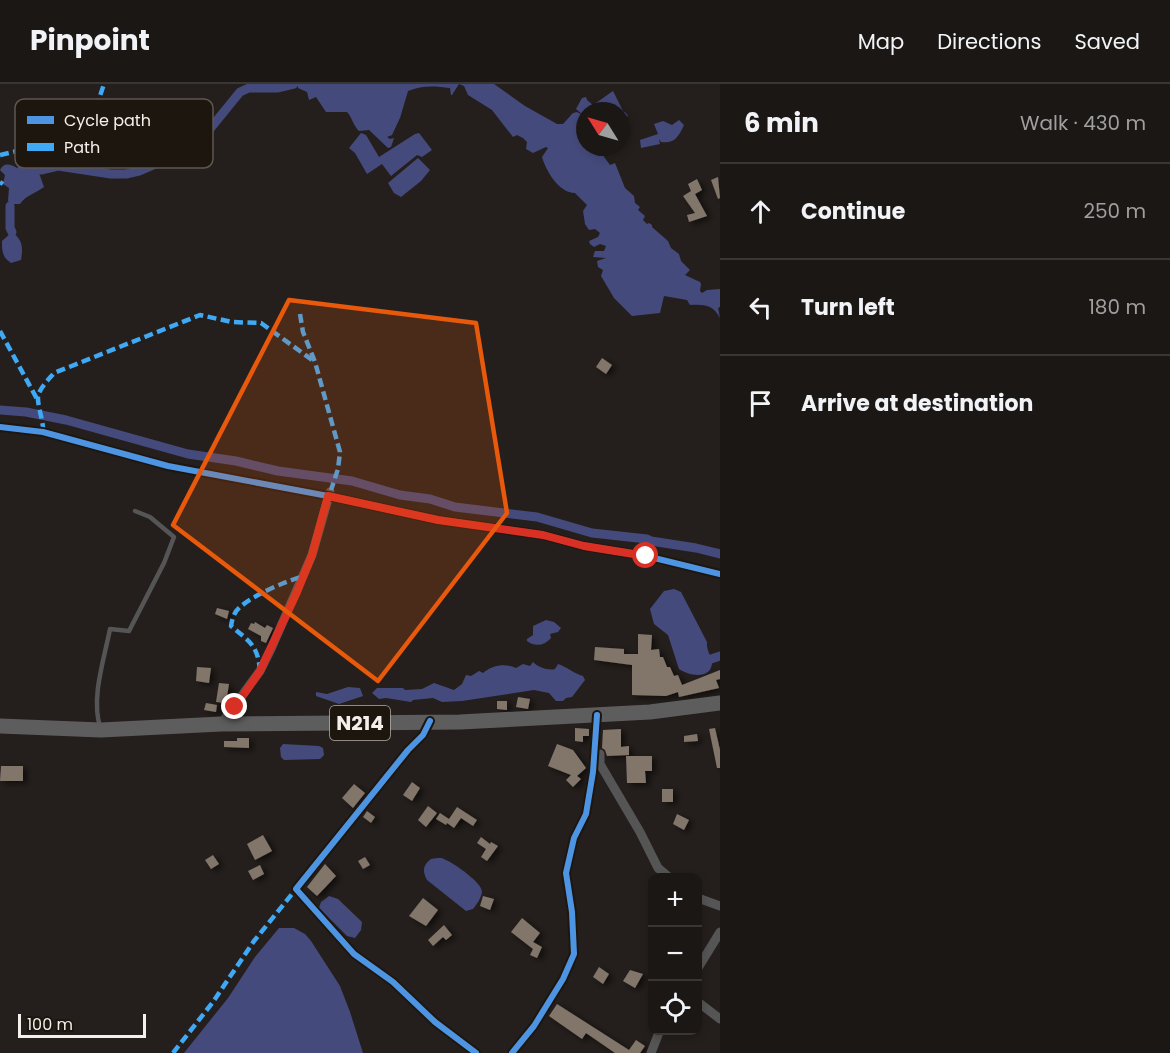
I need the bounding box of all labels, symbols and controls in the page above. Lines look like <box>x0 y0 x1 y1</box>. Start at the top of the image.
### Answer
text: Pinpoint <box>30 21 150 60</box>
text: Map <box>858 27 904 56</box>
text: Directions <box>937 27 1041 56</box>
text: Saved <box>1074 27 1140 56</box>
legend <box>15 99 213 168</box>
north arrow <box>576 102 630 156</box>
text: 6 min <box>744 105 819 141</box>
text: Cycle path <box>64 109 151 132</box>
text: Walk · 430 m <box>1020 109 1146 137</box>
text: Path <box>64 136 100 159</box>
icon: ahead <box>744 195 777 228</box>
text: Continue <box>801 196 905 227</box>
text: 250 m <box>1083 197 1146 225</box>
icon: left <box>744 291 777 324</box>
text: Turn left <box>801 292 895 323</box>
text: 180 m <box>1088 293 1146 321</box>
icon: arrive <box>744 387 777 420</box>
text: Arrive at destination <box>801 388 1033 419</box>
route start <box>632 542 658 568</box>
route end <box>221 693 247 719</box>
road number: N214 <box>330 706 390 740</box>
map controls <box>648 873 702 1035</box>
button: + <box>648 873 702 927</box>
button: − <box>648 927 702 981</box>
button: locate <box>648 981 702 1035</box>
scale bar <box>18 1011 146 1038</box>
text: 100 m <box>27 1013 73 1036</box>

